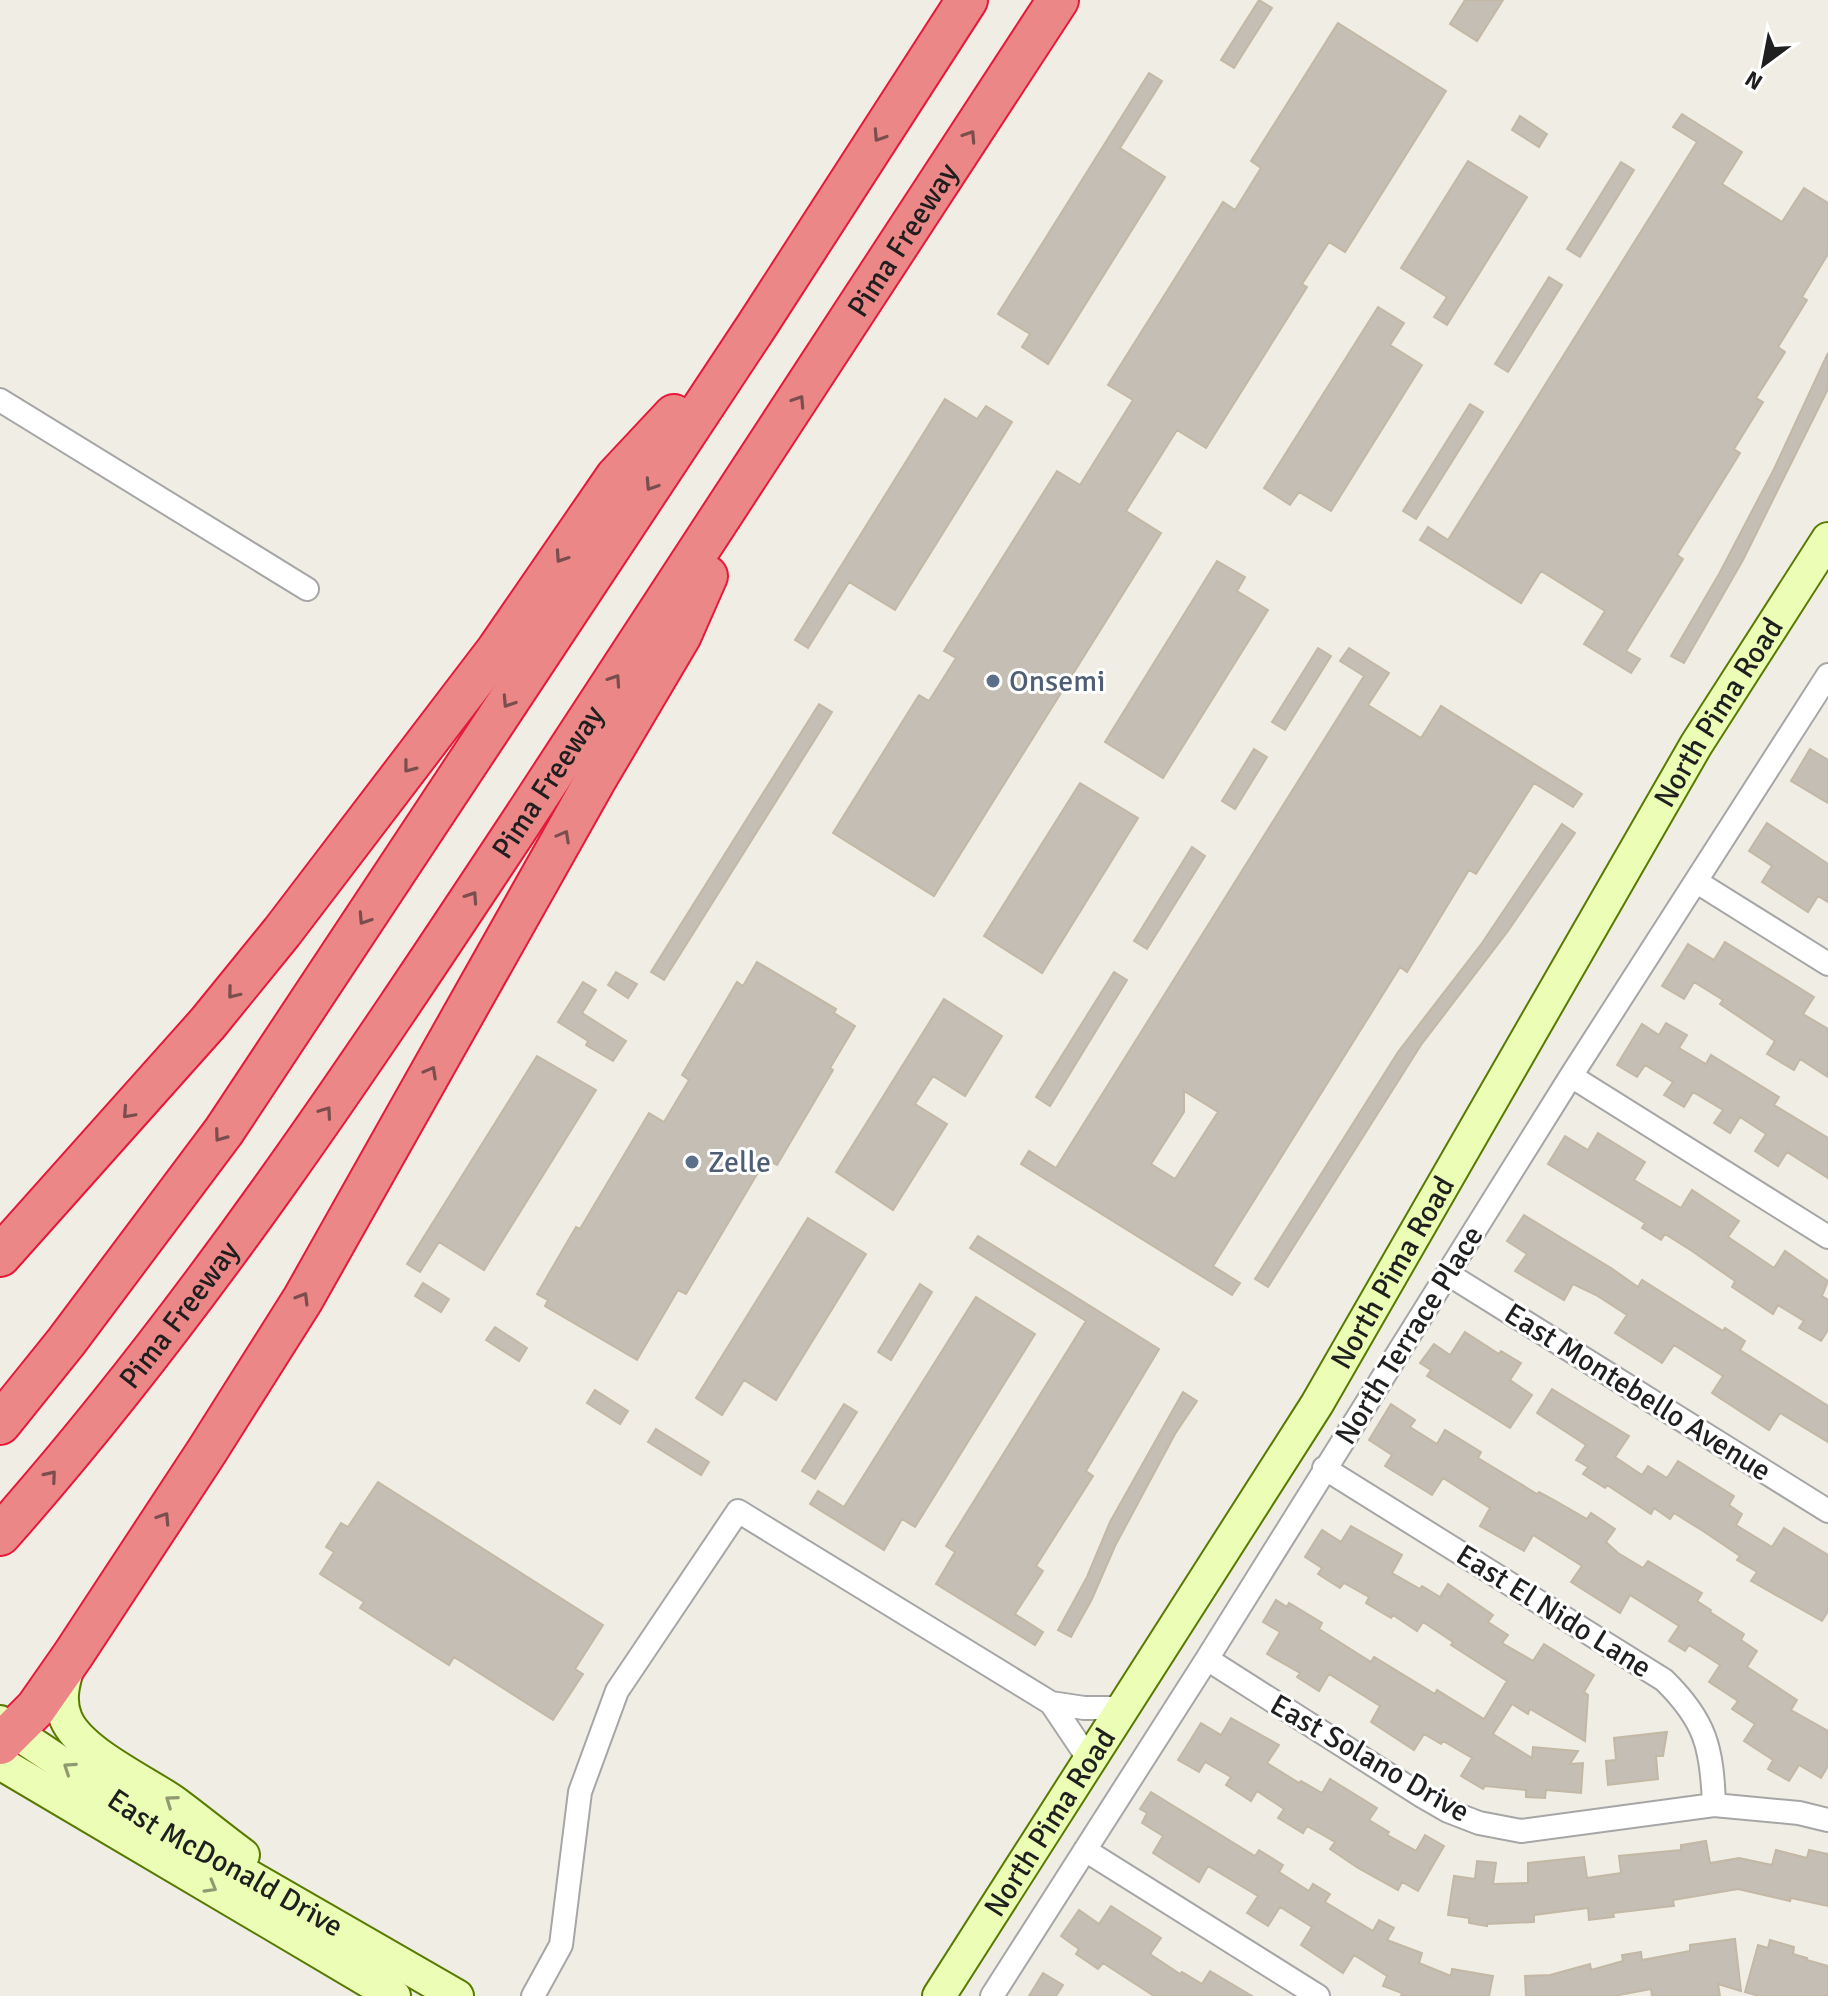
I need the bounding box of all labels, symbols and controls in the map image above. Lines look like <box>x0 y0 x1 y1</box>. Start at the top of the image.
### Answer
north arrow <box>1724 24 1804 104</box>
text: N <box>1740 65 1767 96</box>
one-way arrow <box>874 127 889 142</box>
one-way arrow <box>961 130 976 144</box>
street label: Pima Freeway <box>840 156 967 324</box>
one-way arrow <box>790 395 805 410</box>
one-way arrow <box>646 476 661 491</box>
one-way arrow <box>556 549 571 563</box>
street label: North Pima Road <box>1646 611 1792 814</box>
place label: Onsemi <box>1009 663 1105 700</box>
marker: Onsemi <box>984 672 1002 690</box>
one-way arrow <box>606 675 621 689</box>
one-way arrow <box>502 693 517 708</box>
street label: Pima Freeway <box>484 699 612 866</box>
one-way arrow <box>404 758 418 773</box>
one-way arrow <box>554 830 570 845</box>
one-way arrow <box>462 891 477 906</box>
one-way arrow <box>359 910 374 925</box>
one-way arrow <box>228 983 243 998</box>
one-way arrow <box>422 1066 437 1081</box>
one-way arrow <box>123 1104 137 1119</box>
one-way arrow <box>316 1107 331 1121</box>
one-way arrow <box>216 1127 230 1141</box>
place label: Zelle <box>708 1144 771 1181</box>
marker: Zelle <box>683 1153 701 1171</box>
street label: North Pima Road <box>1323 1170 1463 1376</box>
street label: North Terrace Place <box>1327 1219 1492 1451</box>
street label: Pima Freeway <box>111 1234 248 1397</box>
one-way arrow <box>293 1292 309 1307</box>
street label: East Montebello Avenue <box>1498 1295 1778 1490</box>
one-way arrow <box>41 1471 56 1485</box>
one-way arrow <box>154 1512 169 1527</box>
street label: East El Nido Lane <box>1449 1537 1658 1686</box>
street label: East Solano Drive <box>1263 1686 1476 1831</box>
street label: North Pima Road <box>976 1722 1124 1924</box>
one-way arrow <box>63 1763 78 1778</box>
street label: East McDonald Drive <box>100 1781 349 1945</box>
one-way arrow <box>165 1796 179 1811</box>
one-way arrow <box>202 1877 217 1893</box>

